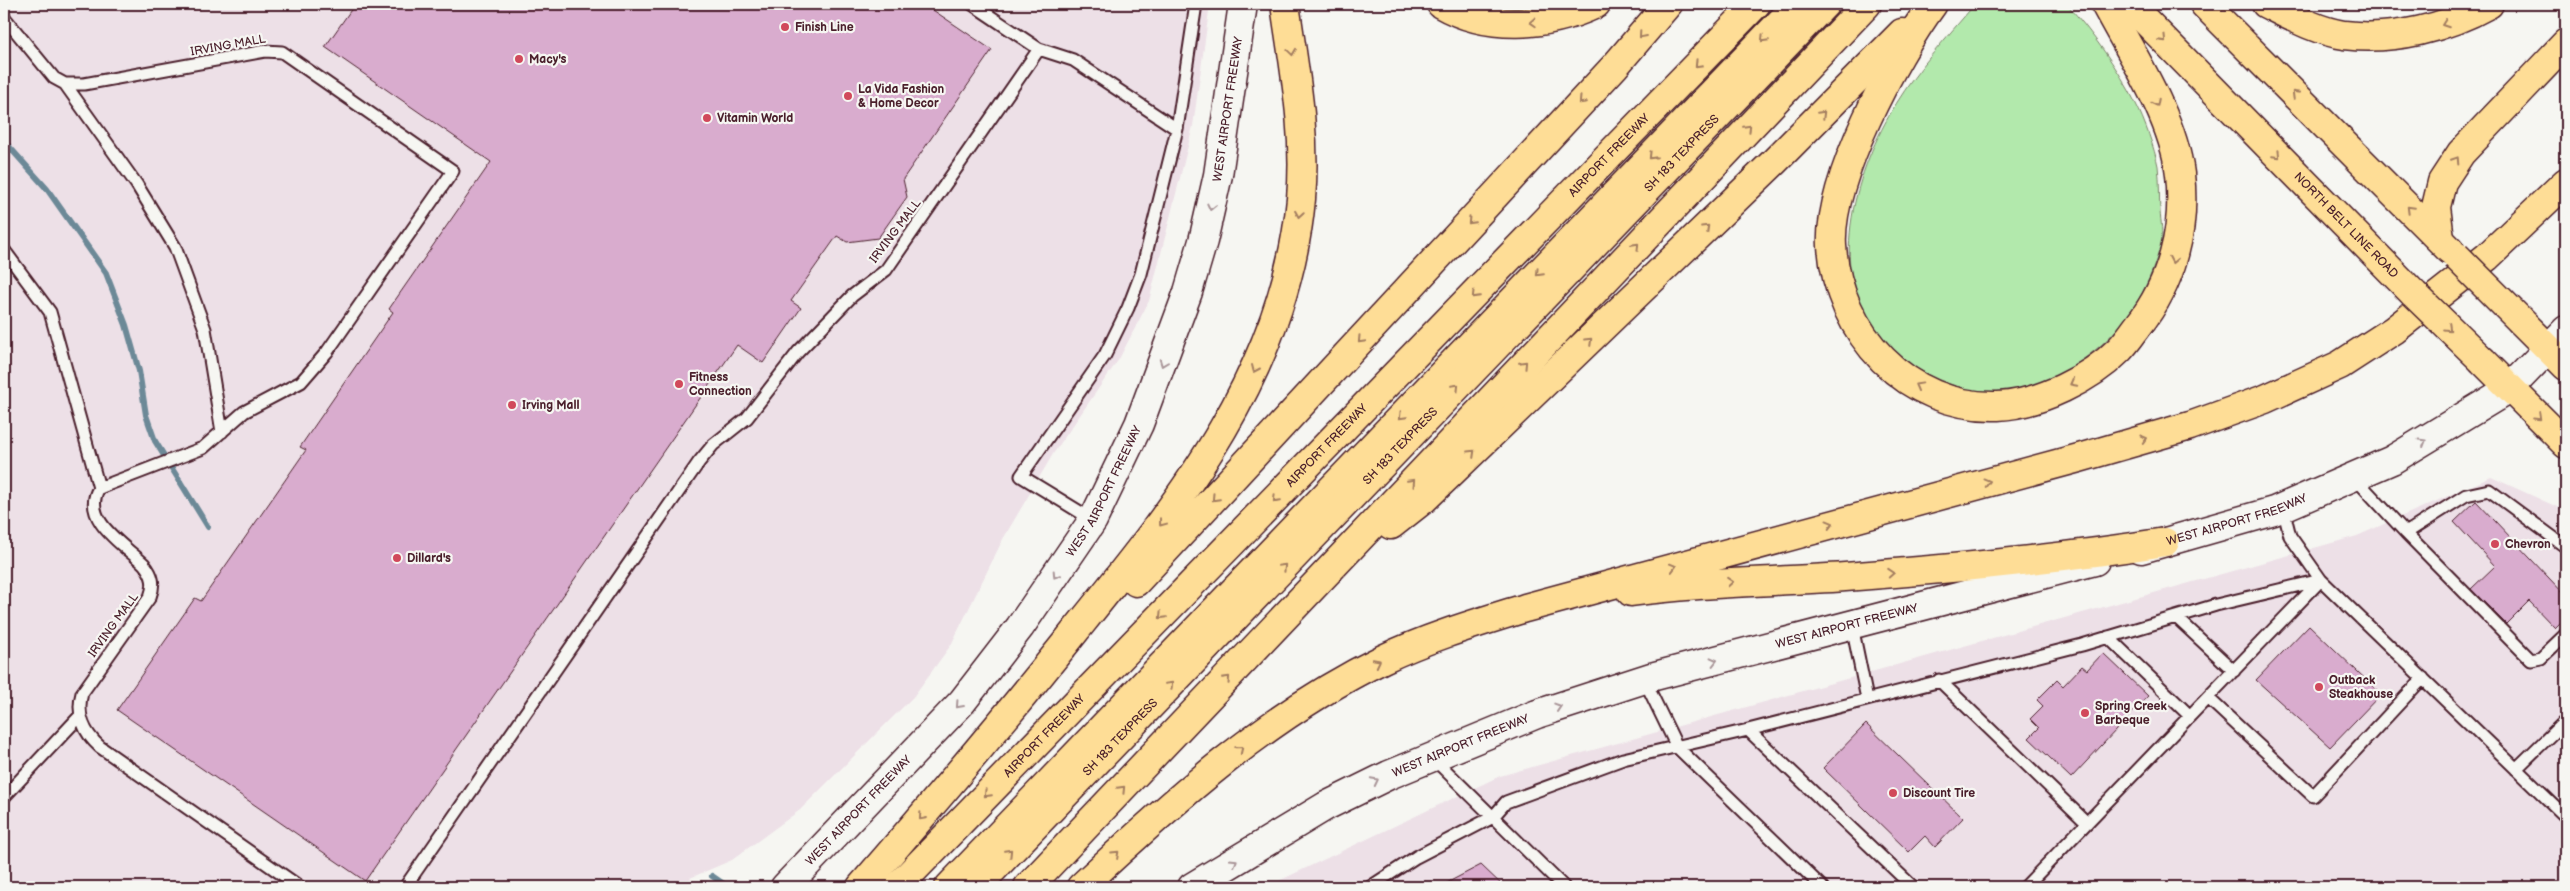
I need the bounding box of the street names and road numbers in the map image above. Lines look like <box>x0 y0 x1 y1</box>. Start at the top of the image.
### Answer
street label: IRVING MALL <box>189 31 267 59</box>
street label: WEST AIRPORT FREEWAY <box>1210 35 1246 183</box>
street label: AIRPORT FREEWAY <box>1566 110 1654 200</box>
street label: SH 183 TEXPRESS <box>1641 112 1723 195</box>
street label: NORTH BELT LINE ROAD <box>2291 169 2401 282</box>
street label: IRVING MALL <box>867 196 924 266</box>
street label: AIRPORT FREEWAY <box>1283 400 1371 491</box>
street label: SH 183 TEXPRESS <box>1360 404 1441 488</box>
street label: WEST AIRPORT FREEWAY <box>1063 422 1146 560</box>
street label: WEST AIRPORT FREEWAY <box>2165 490 2310 549</box>
street label: IRVING MALL <box>85 590 142 660</box>
street label: WEST AIRPORT FREEWAY <box>1774 600 1921 652</box>
street label: AIRPORT FREEWAY <box>1001 691 1089 781</box>
street label: SH 183 TEXPRESS <box>1080 696 1161 779</box>
street label: WEST AIRPORT FREEWAY <box>1390 711 1532 781</box>
street label: WEST AIRPORT FREEWAY <box>803 752 915 869</box>

